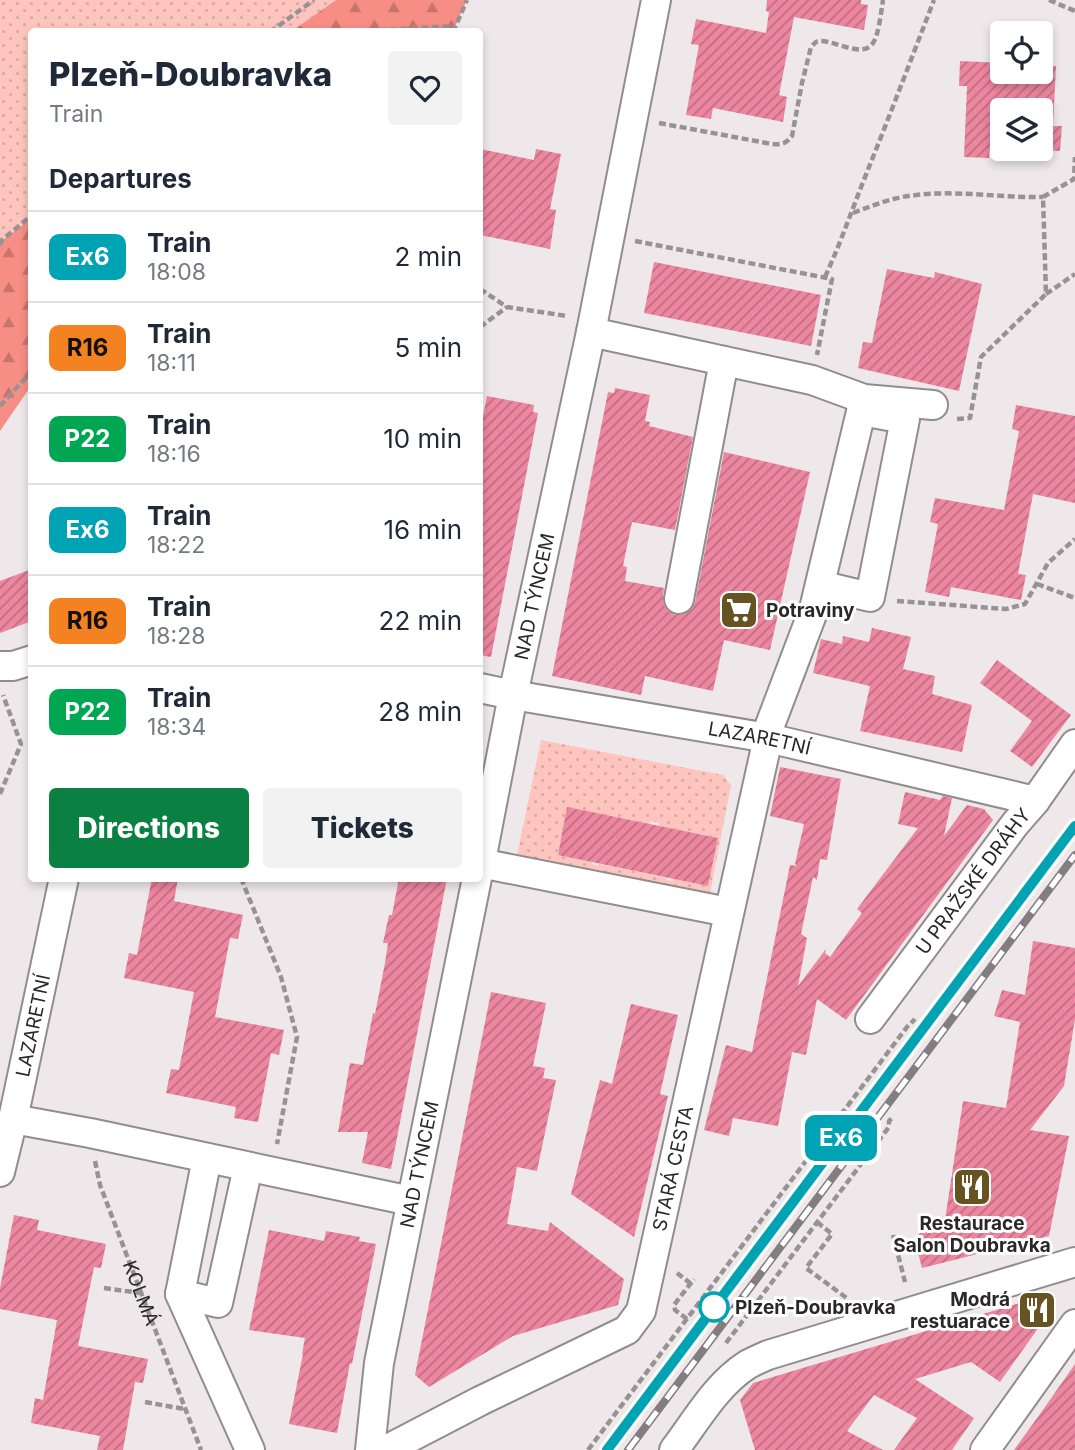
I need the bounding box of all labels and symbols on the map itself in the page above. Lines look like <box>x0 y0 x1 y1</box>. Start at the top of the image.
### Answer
street label: NAD TÝNCEM <box>510 531 559 662</box>
supermarket icon: Potraviny <box>718 589 760 631</box>
place label: Potraviny <box>766 599 855 622</box>
street label: LAZARETNÍ <box>706 717 813 760</box>
street label: U PRAŽSKÉ DRÁHY <box>911 804 1036 959</box>
street label: LAZARETNÍ <box>11 972 55 1079</box>
street label: NAD TÝNCEM <box>396 1099 444 1230</box>
street label: STARÁ CESTA <box>648 1103 698 1233</box>
line badge: Ex6 <box>801 1115 881 1161</box>
restaurant icon: Restaurace Salon Doubravka <box>951 1166 993 1208</box>
place label: Restaurace Salon Doubravka <box>893 1212 1051 1257</box>
street label: KOLMÁ <box>118 1257 164 1329</box>
place label: Modrá restuarace <box>910 1288 1010 1333</box>
restaurant icon: Modrá restuarace <box>1016 1289 1058 1331</box>
marker: Plzeň-Doubravka <box>699 1292 729 1322</box>
place label: Plzeň-Doubravka <box>735 1296 896 1319</box>

